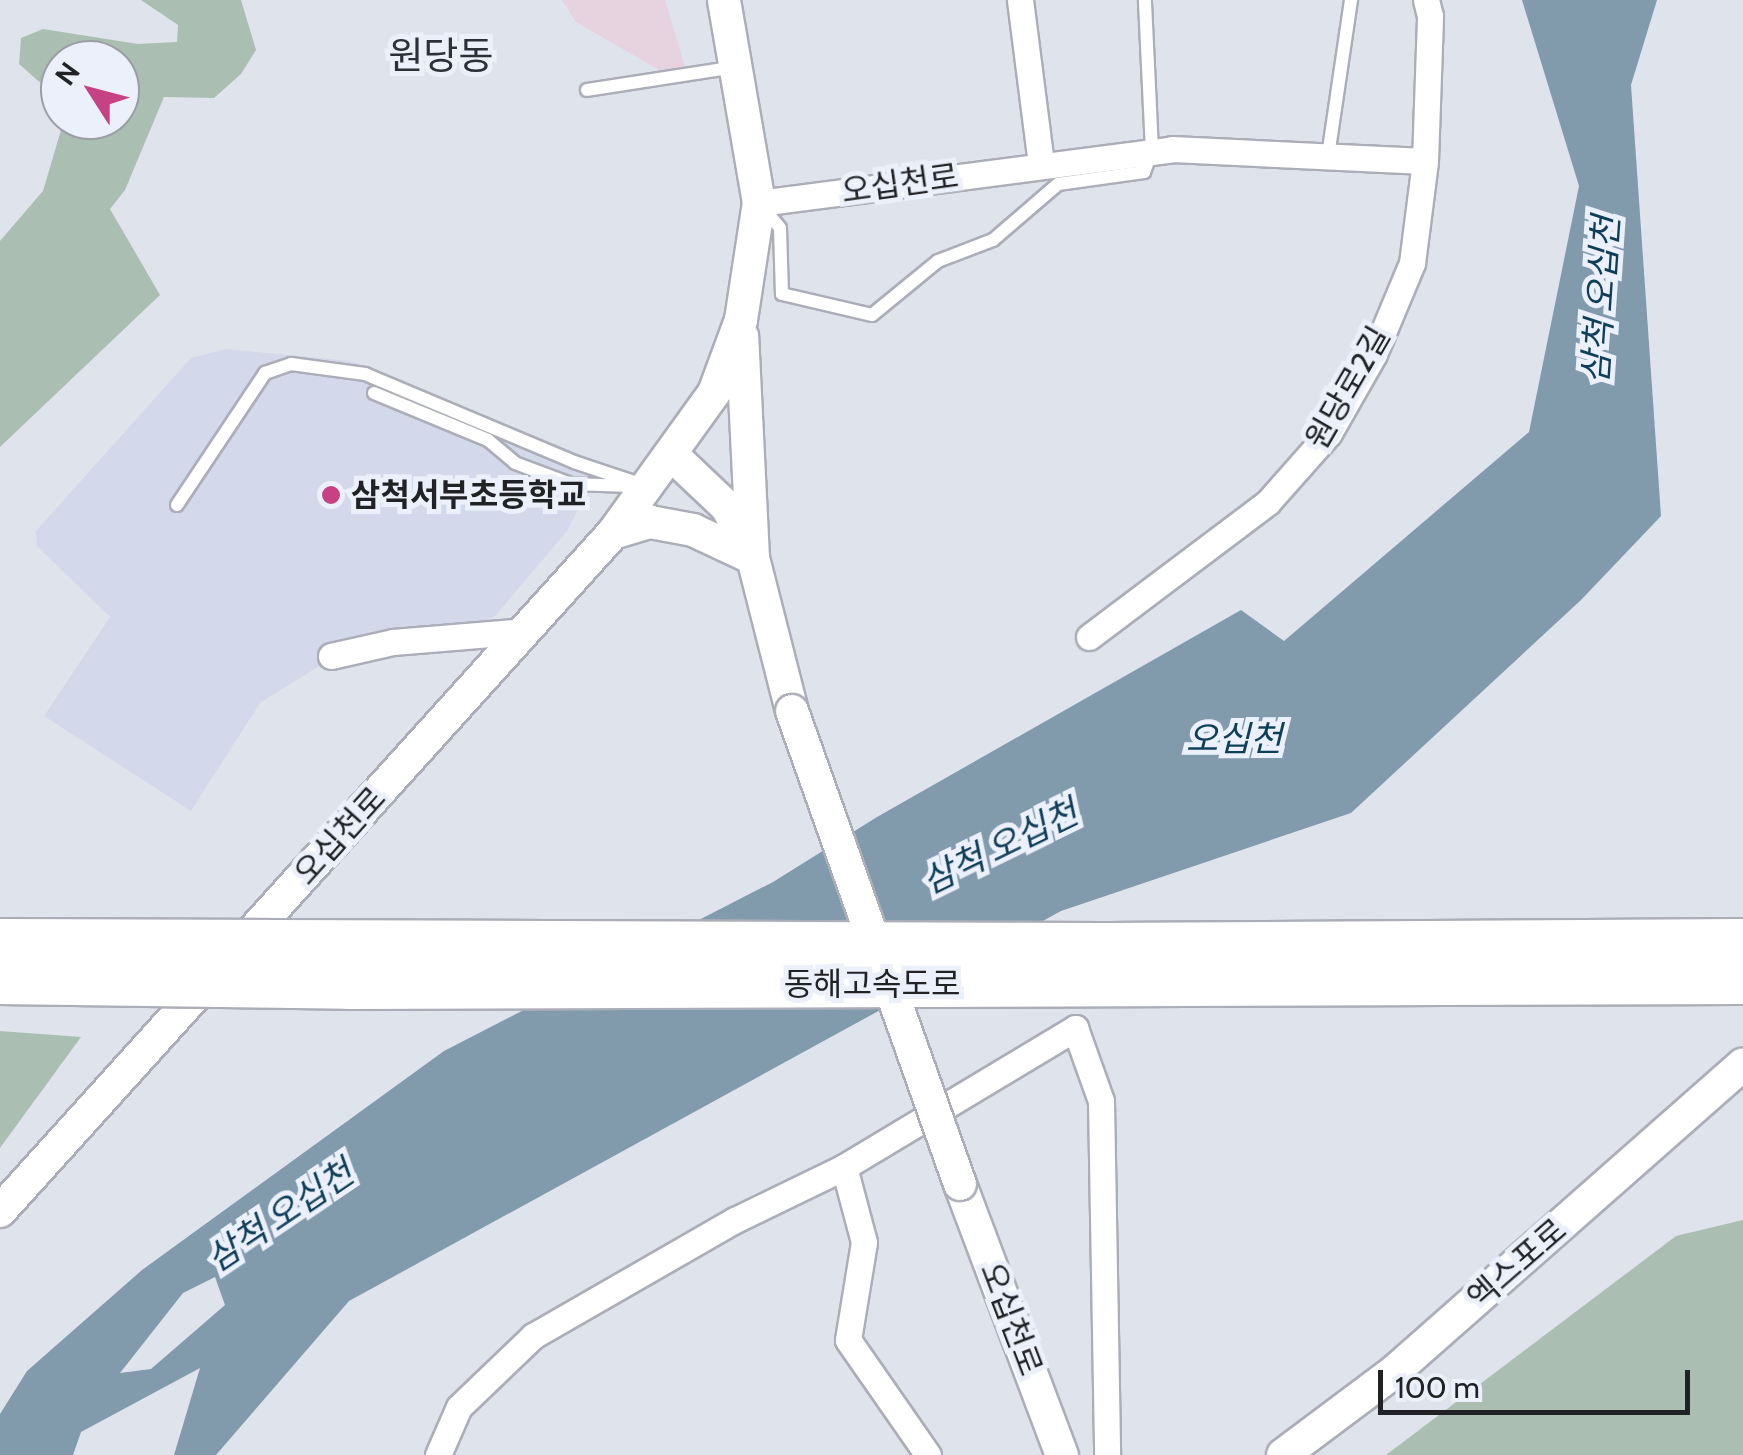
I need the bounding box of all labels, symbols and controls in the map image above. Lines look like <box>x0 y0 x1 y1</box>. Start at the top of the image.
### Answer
district label: 원당동 <box>389 33 493 79</box>
north arrow <box>40 40 140 140</box>
text: N <box>48 56 87 92</box>
street label: 오십천로 <box>839 157 961 211</box>
water label: 삼척 오십천 <box>1574 215 1628 385</box>
street label: 원당로2길 <box>1298 320 1398 456</box>
place label: 삼척서부초등학교 <box>351 476 587 514</box>
marker: 삼척서부초등학교 <box>320 484 342 506</box>
water label: 오십천 <box>1186 718 1282 760</box>
street label: 오십천로 <box>286 779 394 893</box>
water label: 삼척 오십천 <box>915 791 1085 903</box>
street label: 동해고속도로 <box>784 965 960 1003</box>
water label: 삼척 오십천 <box>199 1152 361 1280</box>
street label: 엑스포로 <box>1460 1211 1574 1317</box>
street label: 오십천로 <box>972 1257 1050 1381</box>
scale bar <box>1383 1350 1696 1412</box>
text: 100 m <box>1395 1369 1480 1406</box>

